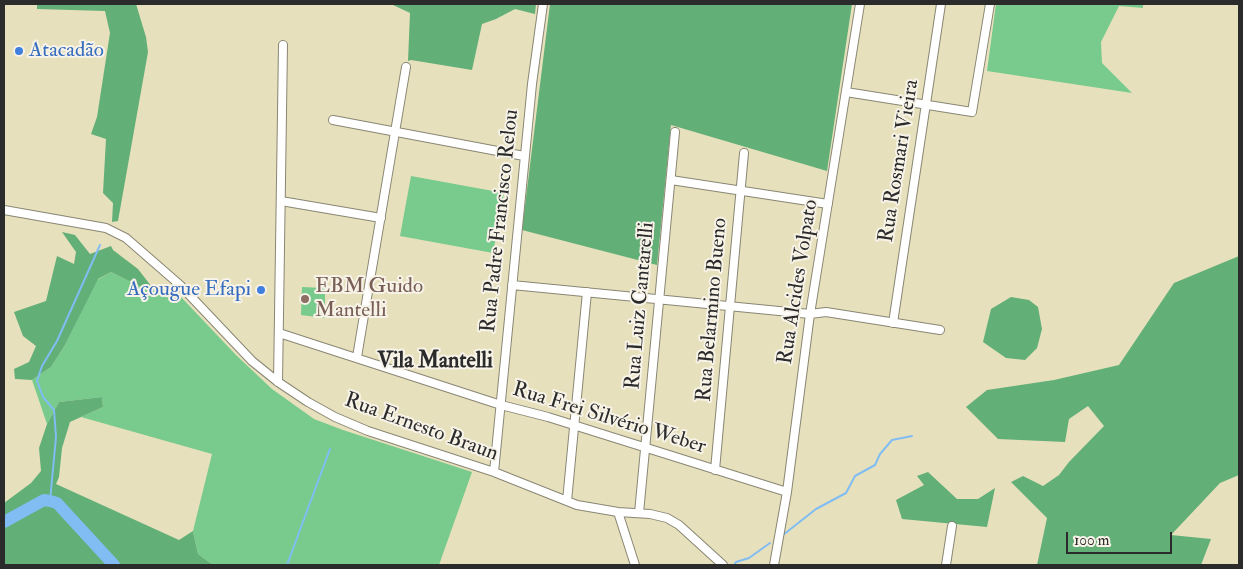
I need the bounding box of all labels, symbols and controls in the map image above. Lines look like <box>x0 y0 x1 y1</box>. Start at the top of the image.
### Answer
place label: Atacadão <box>29 38 104 64</box>
marker: Atacadão <box>13 45 25 57</box>
street label: Rua Rosmari Vieira <box>875 78 925 244</box>
street label: Rua Padre Francisco Relou <box>477 108 525 334</box>
street label: Rua Alcides Volpato <box>774 198 824 366</box>
street label: Rua Belarmino Bueno <box>692 217 734 403</box>
street label: Rua Luiz Cantarelli <box>621 221 661 391</box>
place label: EBM Guido Mantelli <box>315 274 423 324</box>
place label: Açougue Efapi <box>127 277 251 303</box>
marker: Açougue Efapi <box>255 284 267 296</box>
marker: EBM Guido Mantelli <box>299 293 311 305</box>
district label: Vila Mantelli <box>377 349 493 375</box>
street label: Rua Frei Silvério Weber <box>509 378 709 460</box>
street label: Rua Ernesto Braun <box>341 389 501 467</box>
scale bar <box>1068 522 1174 554</box>
text: 100 m <box>1074 531 1109 550</box>

